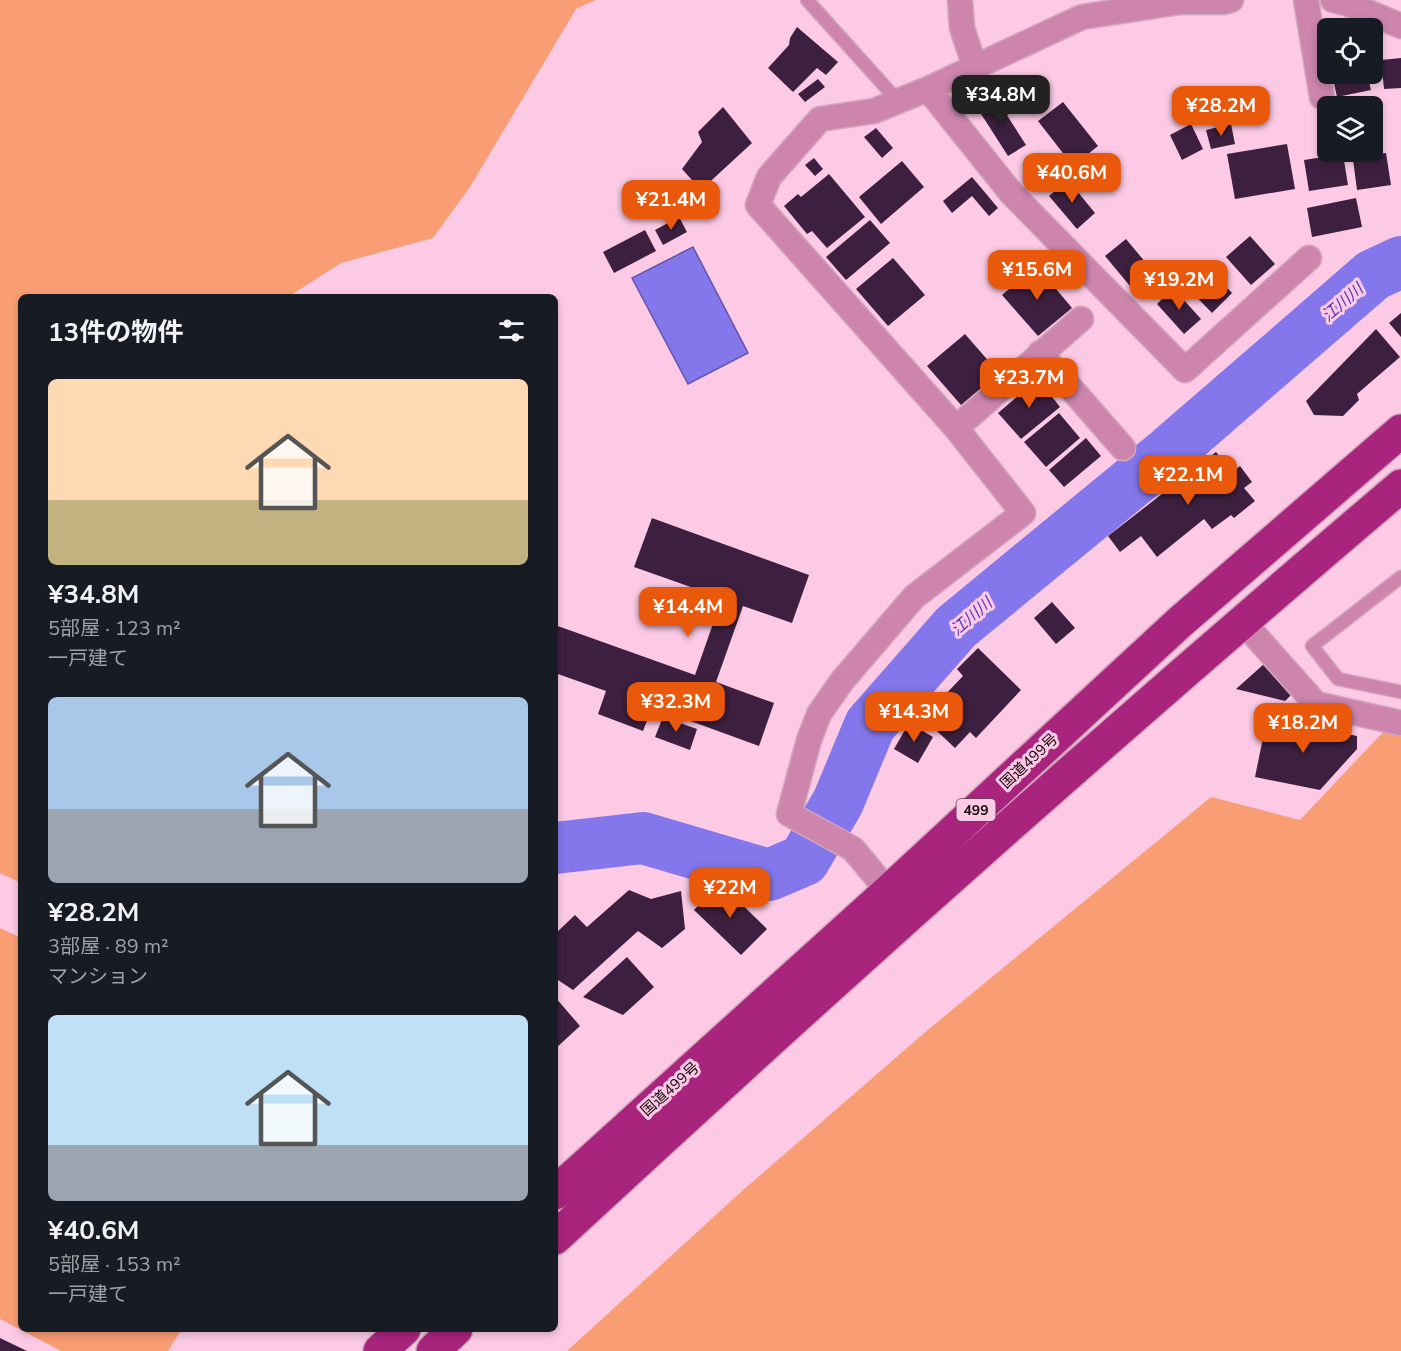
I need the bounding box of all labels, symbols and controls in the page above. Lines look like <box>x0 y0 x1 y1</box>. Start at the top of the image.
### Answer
map controls <box>1317 18 1383 162</box>
button: locate <box>1317 18 1383 84</box>
pin: ¥34.8M <box>952 75 1050 126</box>
text: ¥34.8M <box>966 81 1036 108</box>
pin: ¥28.2M <box>1172 86 1270 137</box>
text: ¥28.2M <box>1186 92 1256 119</box>
button: layers <box>1317 96 1383 162</box>
pin: ¥40.6M <box>1023 153 1121 204</box>
text: ¥40.6M <box>1037 159 1107 186</box>
pin: ¥21.4M <box>622 180 720 231</box>
text: ¥21.4M <box>636 186 706 213</box>
pin: ¥15.6M <box>988 250 1086 301</box>
text: ¥15.6M <box>1002 256 1072 283</box>
pin: ¥19.2M <box>1130 260 1228 311</box>
text: ¥19.2M <box>1144 266 1214 293</box>
water label: 江川川 <box>1317 277 1369 327</box>
icon: filters <box>495 314 528 347</box>
text: 13件の物件 <box>48 315 183 350</box>
pin: ¥23.7M <box>980 358 1078 409</box>
text: ¥23.7M <box>994 364 1064 391</box>
icon: home <box>234 418 342 526</box>
pin: ¥22.1M <box>1139 455 1237 506</box>
text: ¥22.1M <box>1153 461 1223 488</box>
text: ¥34.8M <box>48 577 139 612</box>
pin: ¥14.4M <box>639 587 737 638</box>
water label: 江川川 <box>946 591 998 641</box>
text: ¥14.4M <box>653 593 723 620</box>
text: 5部屋 · 123 m² <box>48 615 181 642</box>
text: 一戸建て <box>48 645 128 672</box>
pin: ¥32.3M <box>627 682 725 733</box>
text: ¥32.3M <box>641 688 711 715</box>
pin: ¥14.3M <box>865 692 963 743</box>
text: ¥14.3M <box>879 698 949 725</box>
pin: ¥18.2M <box>1254 703 1352 754</box>
text: ¥18.2M <box>1268 709 1338 736</box>
street label: 国道499号 <box>996 729 1062 793</box>
icon: home <box>234 736 342 844</box>
road number: 499 <box>956 799 996 821</box>
pin: ¥22M <box>694 868 766 919</box>
text: ¥22M <box>703 874 757 901</box>
text: ¥28.2M <box>48 895 139 930</box>
text: 3部屋 · 89 m² <box>48 933 169 960</box>
text: マンション <box>48 963 148 990</box>
icon: home <box>234 1054 342 1162</box>
street label: 国道499号 <box>637 1057 703 1121</box>
text: ¥40.6M <box>48 1213 139 1248</box>
text: 5部屋 · 153 m² <box>48 1251 181 1278</box>
text: 一戸建て <box>48 1281 128 1308</box>

